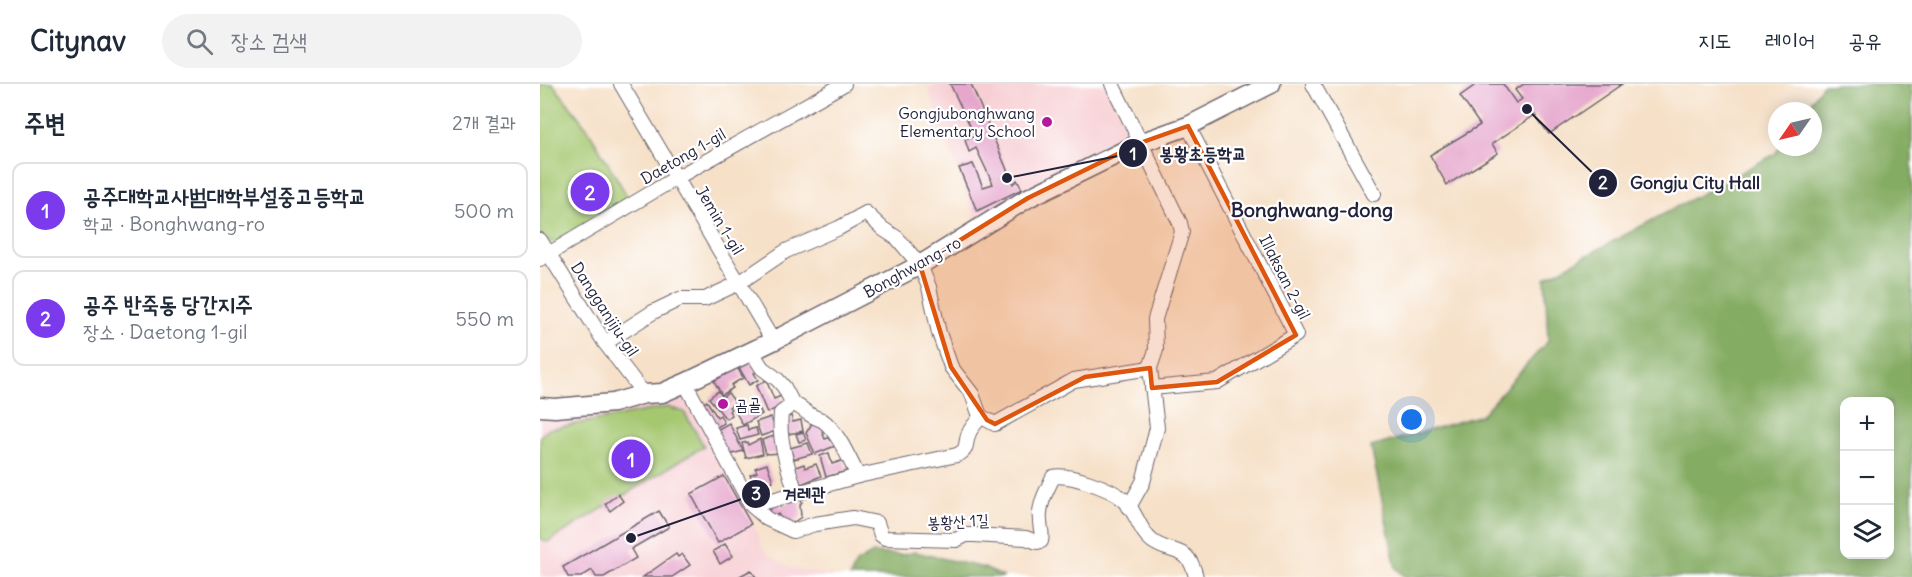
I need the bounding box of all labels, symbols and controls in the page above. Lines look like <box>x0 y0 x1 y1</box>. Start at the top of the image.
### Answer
search box <box>162 14 582 68</box>
text: Citynav <box>30 23 126 59</box>
icon: search <box>183 25 216 58</box>
text: 장소 검색 <box>231 27 307 55</box>
text: 지도 <box>1698 27 1732 54</box>
text: 레이어 <box>1765 27 1815 54</box>
text: 공유 <box>1848 27 1882 54</box>
north arrow <box>1768 102 1822 156</box>
place label: Gongjubonghwang Elementary School <box>898 103 1035 141</box>
text: 주변 <box>24 106 66 139</box>
text: 2개 결과 <box>452 110 516 135</box>
marker: Gongjubonghwang Elementary School <box>1040 115 1054 129</box>
street label: Daetong 1-gil <box>637 124 729 188</box>
callout: 봉황초등학교 <box>1118 135 1259 171</box>
text: 1 <box>1129 142 1137 165</box>
text: 봉황초등학교 <box>1160 142 1246 165</box>
callout: Gongju City Hall <box>1588 165 1772 201</box>
pin: 2 <box>571 170 610 214</box>
text: 2 <box>1598 171 1608 194</box>
text: Gongju City Hall <box>1630 171 1760 194</box>
text: 공주대학교사범대학부설중고등학교 <box>83 182 366 210</box>
street label: Jemin 1-gil <box>692 182 748 258</box>
district label: Bonghwang-dong <box>1231 197 1393 222</box>
text: 1 <box>42 198 49 223</box>
text: 500 m <box>454 198 514 223</box>
text: 학교 · Bonghwang-ro <box>83 211 265 236</box>
street label: Illaksan 2-gil <box>1255 231 1315 323</box>
street label: Bonghwang-ro <box>860 232 964 302</box>
street label: Dangganjiju-gil <box>567 258 643 360</box>
text: 공주 반죽동 당간지주 <box>83 290 253 318</box>
text: 2 <box>40 306 51 331</box>
text: 550 m <box>456 306 514 331</box>
text: 장소 · Daetong 1-gil <box>83 319 248 344</box>
place label: 곰골 <box>735 394 761 414</box>
marker: 곰골 <box>716 397 730 411</box>
map controls <box>1840 397 1894 559</box>
button: + <box>1840 397 1894 451</box>
your location <box>1397 405 1426 434</box>
pin: 1 <box>612 436 650 482</box>
button: − <box>1840 451 1894 505</box>
callout: 겨레관 <box>741 476 838 512</box>
text: 3 <box>751 482 761 505</box>
text: 겨레관 <box>782 482 826 505</box>
button: layers <box>1840 505 1894 559</box>
street label: 봉황산 1길 <box>927 509 989 533</box>

